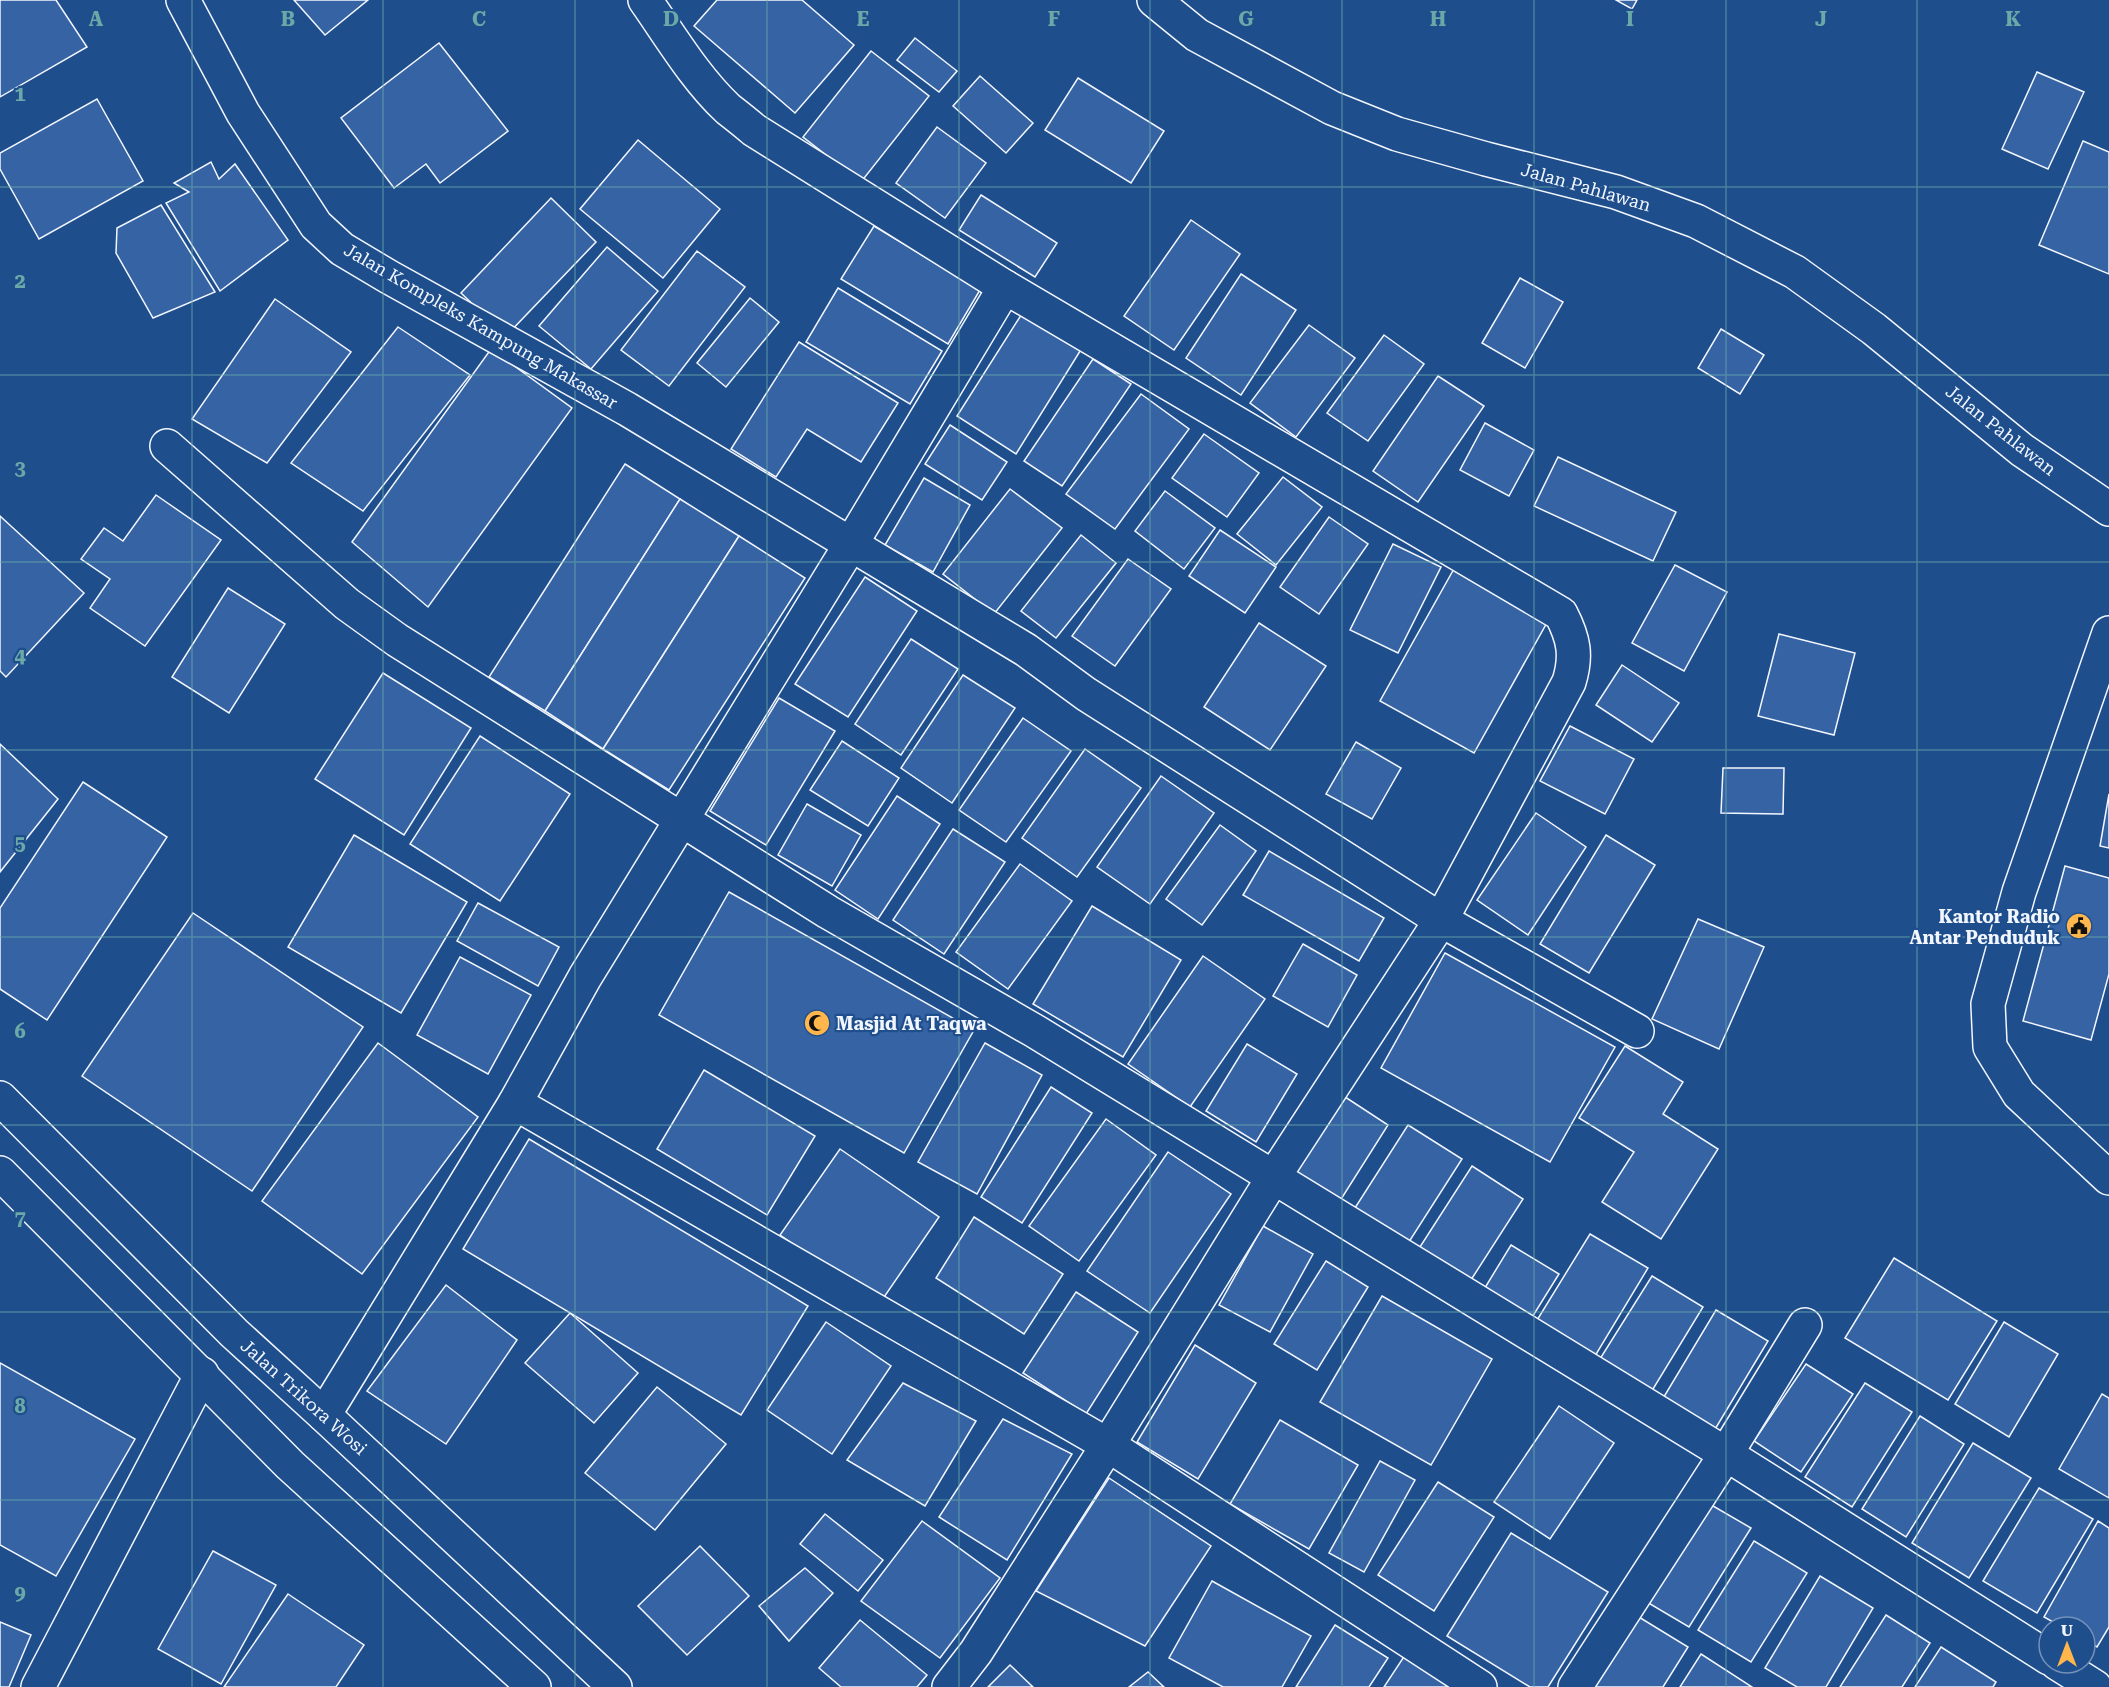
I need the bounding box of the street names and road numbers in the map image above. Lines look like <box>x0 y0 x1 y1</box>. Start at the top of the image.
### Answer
street label: Jalan Pahlawan <box>1519 158 1654 216</box>
street label: Jalan Kompleks Kampung Makassar <box>341 239 621 413</box>
street label: Jalan Pahlawan <box>1942 380 2061 480</box>
street label: Jalan Trikora Wosi <box>237 1335 372 1459</box>

